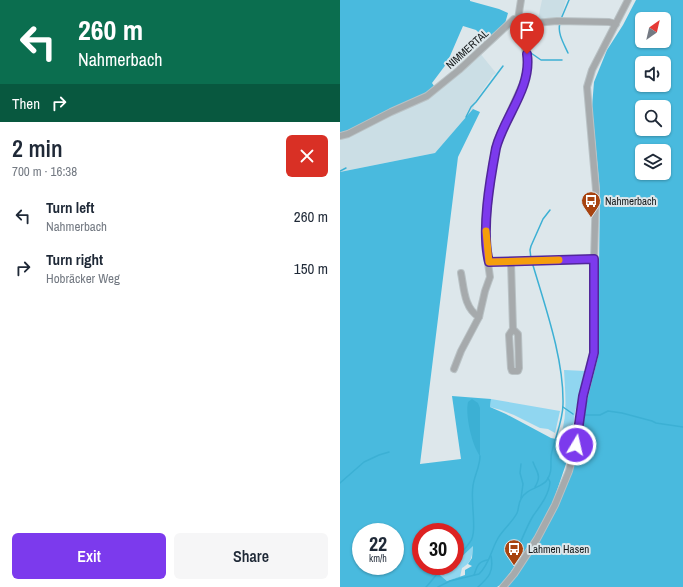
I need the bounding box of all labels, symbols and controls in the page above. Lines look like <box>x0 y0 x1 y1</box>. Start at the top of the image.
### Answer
text: 260 m <box>78 11 143 49</box>
north arrow <box>635 12 671 48</box>
map controls <box>635 12 671 180</box>
pin <box>510 13 544 54</box>
icon: left <box>12 16 64 68</box>
icon: arrive <box>516 19 538 41</box>
street label: NIMMERTAL <box>443 26 491 72</box>
text: Nahmerbach <box>78 47 163 72</box>
button: sound <box>635 56 671 92</box>
icon: right <box>48 92 70 114</box>
text: Then <box>12 93 40 114</box>
button: search <box>635 100 671 136</box>
text: 2 min <box>12 132 63 164</box>
button: close <box>286 135 328 177</box>
button: layers <box>635 144 671 180</box>
text: 700 m · 16:38 <box>12 163 77 180</box>
bus stop icon: Nahmerbach <box>580 190 602 218</box>
place label: Nahmerbach <box>605 194 657 208</box>
text: Turn left <box>46 197 94 218</box>
icon: left <box>12 205 34 227</box>
text: 260 m <box>294 206 328 227</box>
text: Nahmerbach <box>46 218 107 235</box>
text: Turn right <box>46 249 103 270</box>
icon: right <box>12 257 34 279</box>
text: 150 m <box>294 258 328 279</box>
text: Hobräcker Weg <box>46 270 120 287</box>
position arrow <box>555 424 597 466</box>
speed limit sign: 30 <box>412 523 464 575</box>
text: 22 <box>369 530 387 557</box>
button: Exit <box>12 533 166 579</box>
button: Share <box>174 533 328 579</box>
bus stop icon: Lahmen Hasen <box>503 538 525 566</box>
place label: Lahmen Hasen <box>528 542 589 556</box>
text: km/h <box>369 552 387 565</box>

